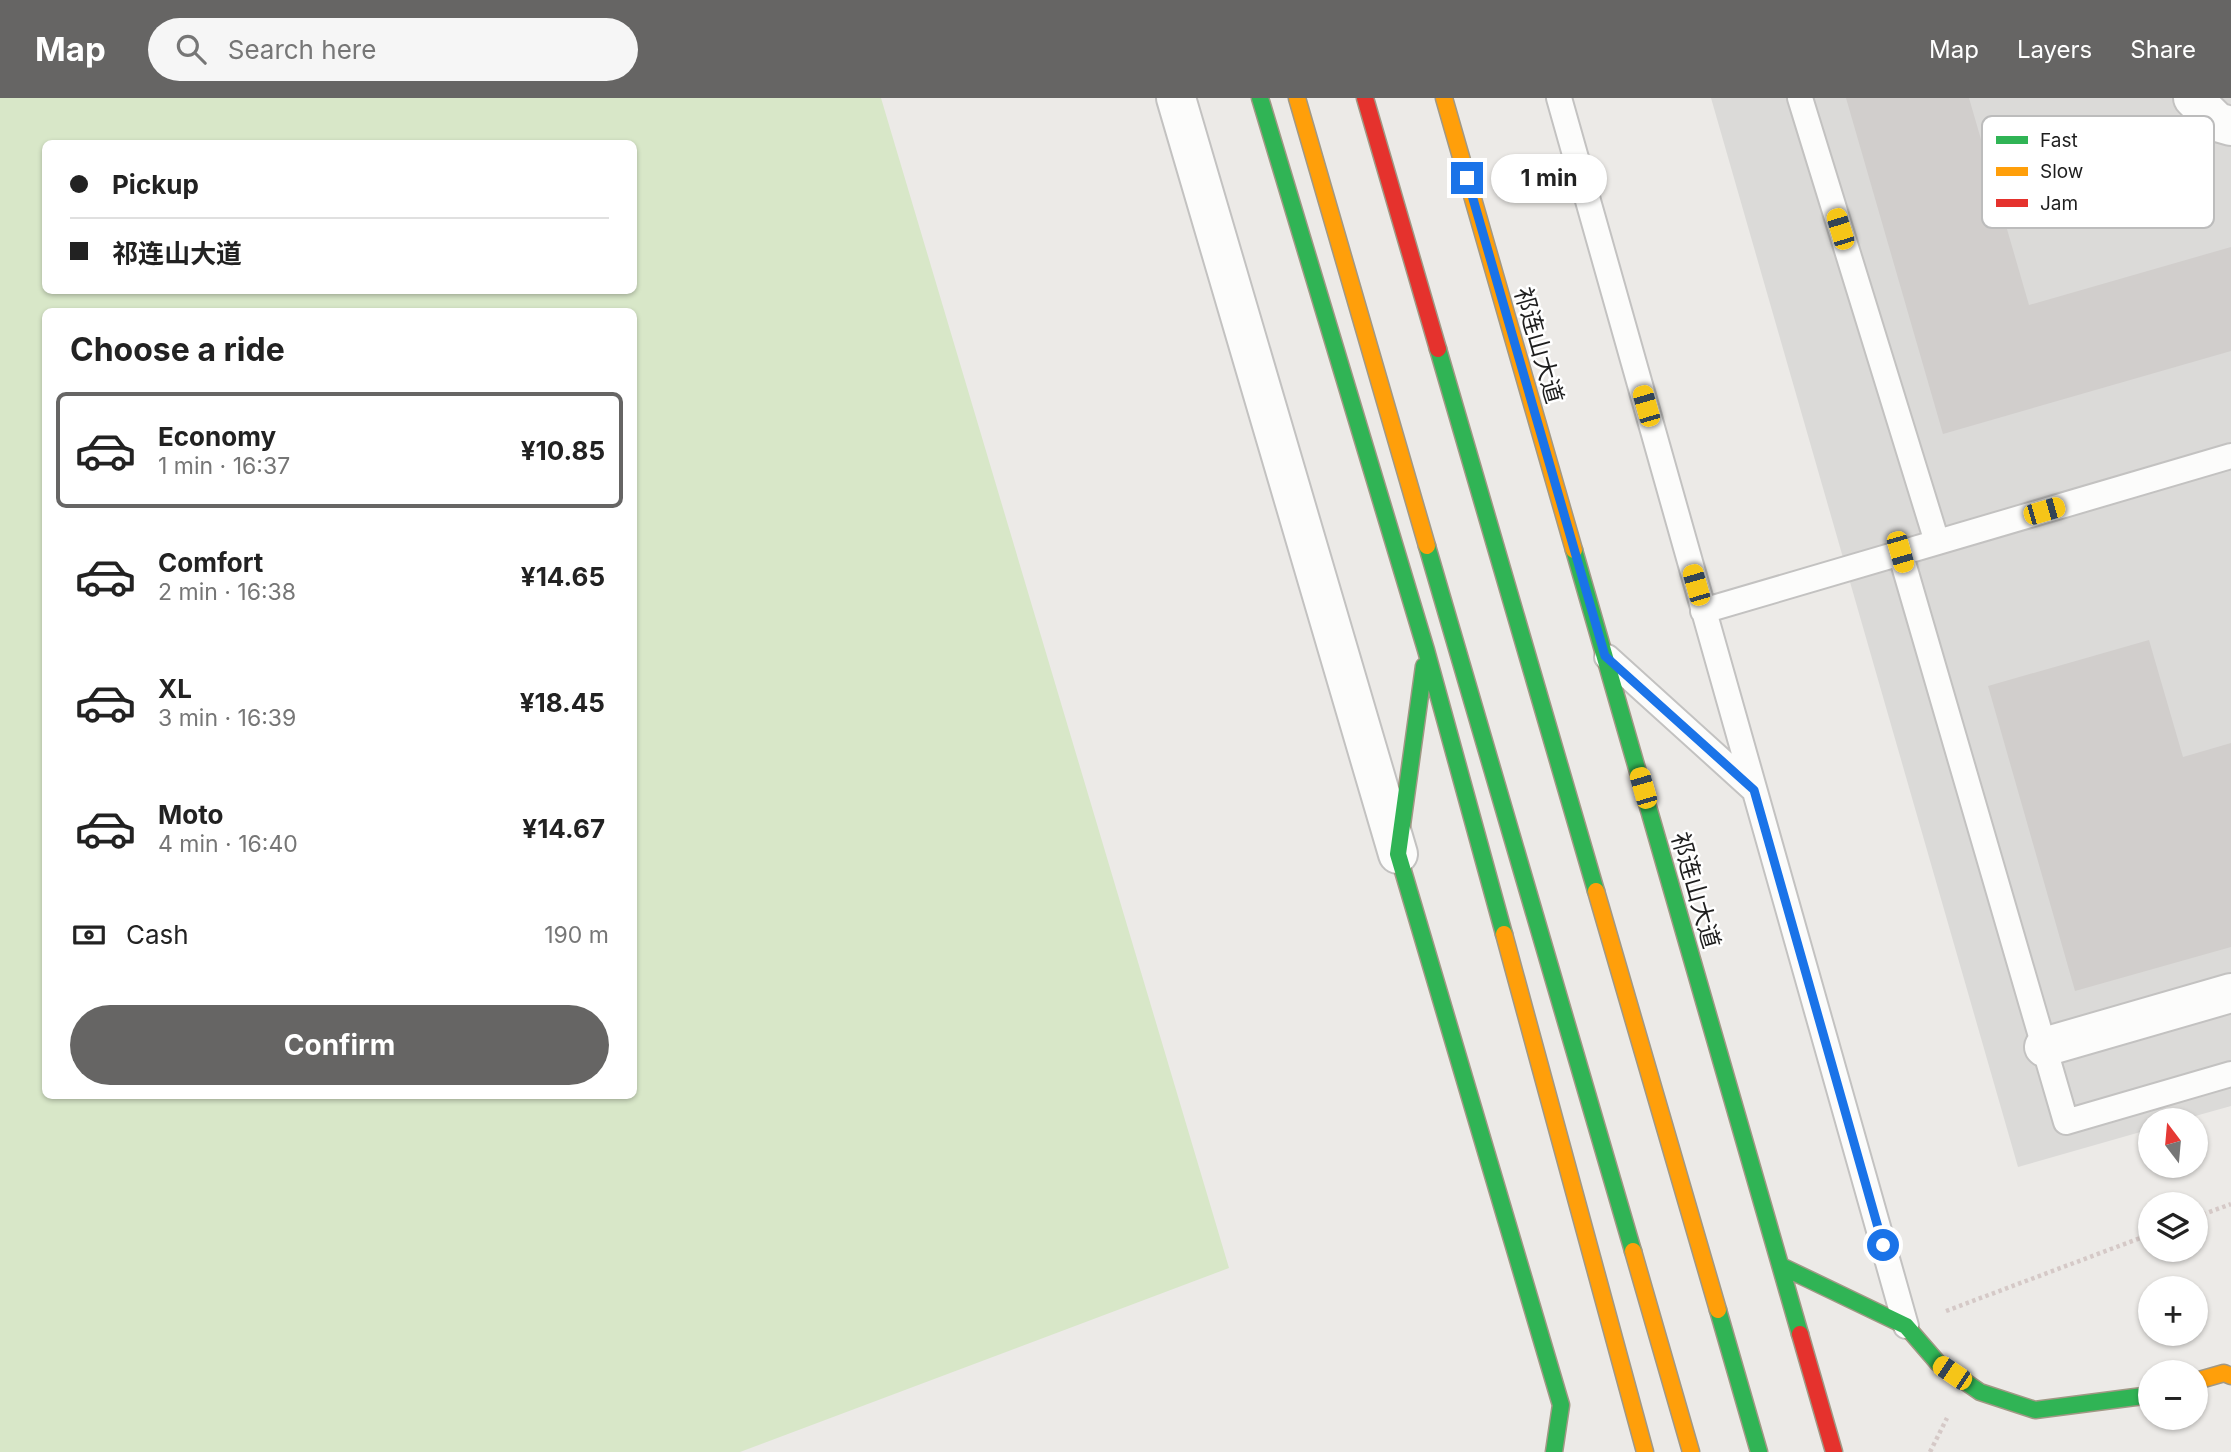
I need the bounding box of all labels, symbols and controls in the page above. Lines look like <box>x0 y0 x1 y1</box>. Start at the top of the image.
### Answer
search box <box>148 18 638 81</box>
text: Map <box>35 29 106 69</box>
icon: search <box>172 30 210 68</box>
text: Search here <box>228 34 376 65</box>
text: Map <box>1929 35 1979 64</box>
text: Layers <box>2017 35 2092 64</box>
text: Share <box>2130 35 2196 64</box>
legend <box>1982 116 2214 228</box>
text: Fast <box>2040 129 2078 152</box>
callout: 1 min <box>1492 154 1607 202</box>
text: Slow <box>2040 160 2083 183</box>
route end <box>1451 162 1483 194</box>
text: 1 min <box>1521 164 1577 192</box>
text: Pickup <box>112 169 199 200</box>
text: Jam <box>2040 192 2078 215</box>
car <box>1824 206 1857 252</box>
text: 祁连山大道 <box>112 238 242 269</box>
street label: 祁连山大道 <box>1509 283 1569 407</box>
text: Choose a ride <box>70 330 285 369</box>
car <box>1631 383 1662 429</box>
icon: car <box>74 419 137 482</box>
text: Economy <box>158 421 276 452</box>
text: ¥10.85 <box>521 435 605 466</box>
text: 1 min · 16:37 <box>158 452 290 480</box>
car <box>2021 495 2068 527</box>
car <box>1885 529 1916 575</box>
icon: car <box>74 545 137 608</box>
text: Comfort <box>158 547 263 578</box>
text: ¥14.65 <box>521 561 605 592</box>
car <box>1681 562 1712 608</box>
text: 2 min · 16:38 <box>158 578 296 606</box>
icon: car <box>74 671 137 734</box>
text: XL <box>158 673 192 704</box>
text: ¥18.45 <box>520 687 605 718</box>
text: 3 min · 16:39 <box>158 704 296 732</box>
car <box>1628 765 1659 811</box>
icon: car <box>74 797 137 860</box>
text: Moto <box>158 799 223 830</box>
text: ¥14.67 <box>522 813 605 844</box>
street label: 祁连山大道 <box>1666 828 1726 952</box>
text: 4 min · 16:40 <box>158 830 298 858</box>
icon: cash <box>70 916 108 954</box>
text: Cash <box>126 919 189 950</box>
text: 190 m <box>544 921 609 949</box>
button: Confirm <box>70 1005 609 1085</box>
north arrow <box>2138 1108 2208 1178</box>
map controls <box>2138 1108 2208 1430</box>
button: layers <box>2138 1192 2208 1262</box>
route start <box>1867 1229 1899 1261</box>
button: + <box>2138 1276 2208 1346</box>
car <box>1929 1353 1976 1393</box>
button: − <box>2138 1360 2208 1430</box>

